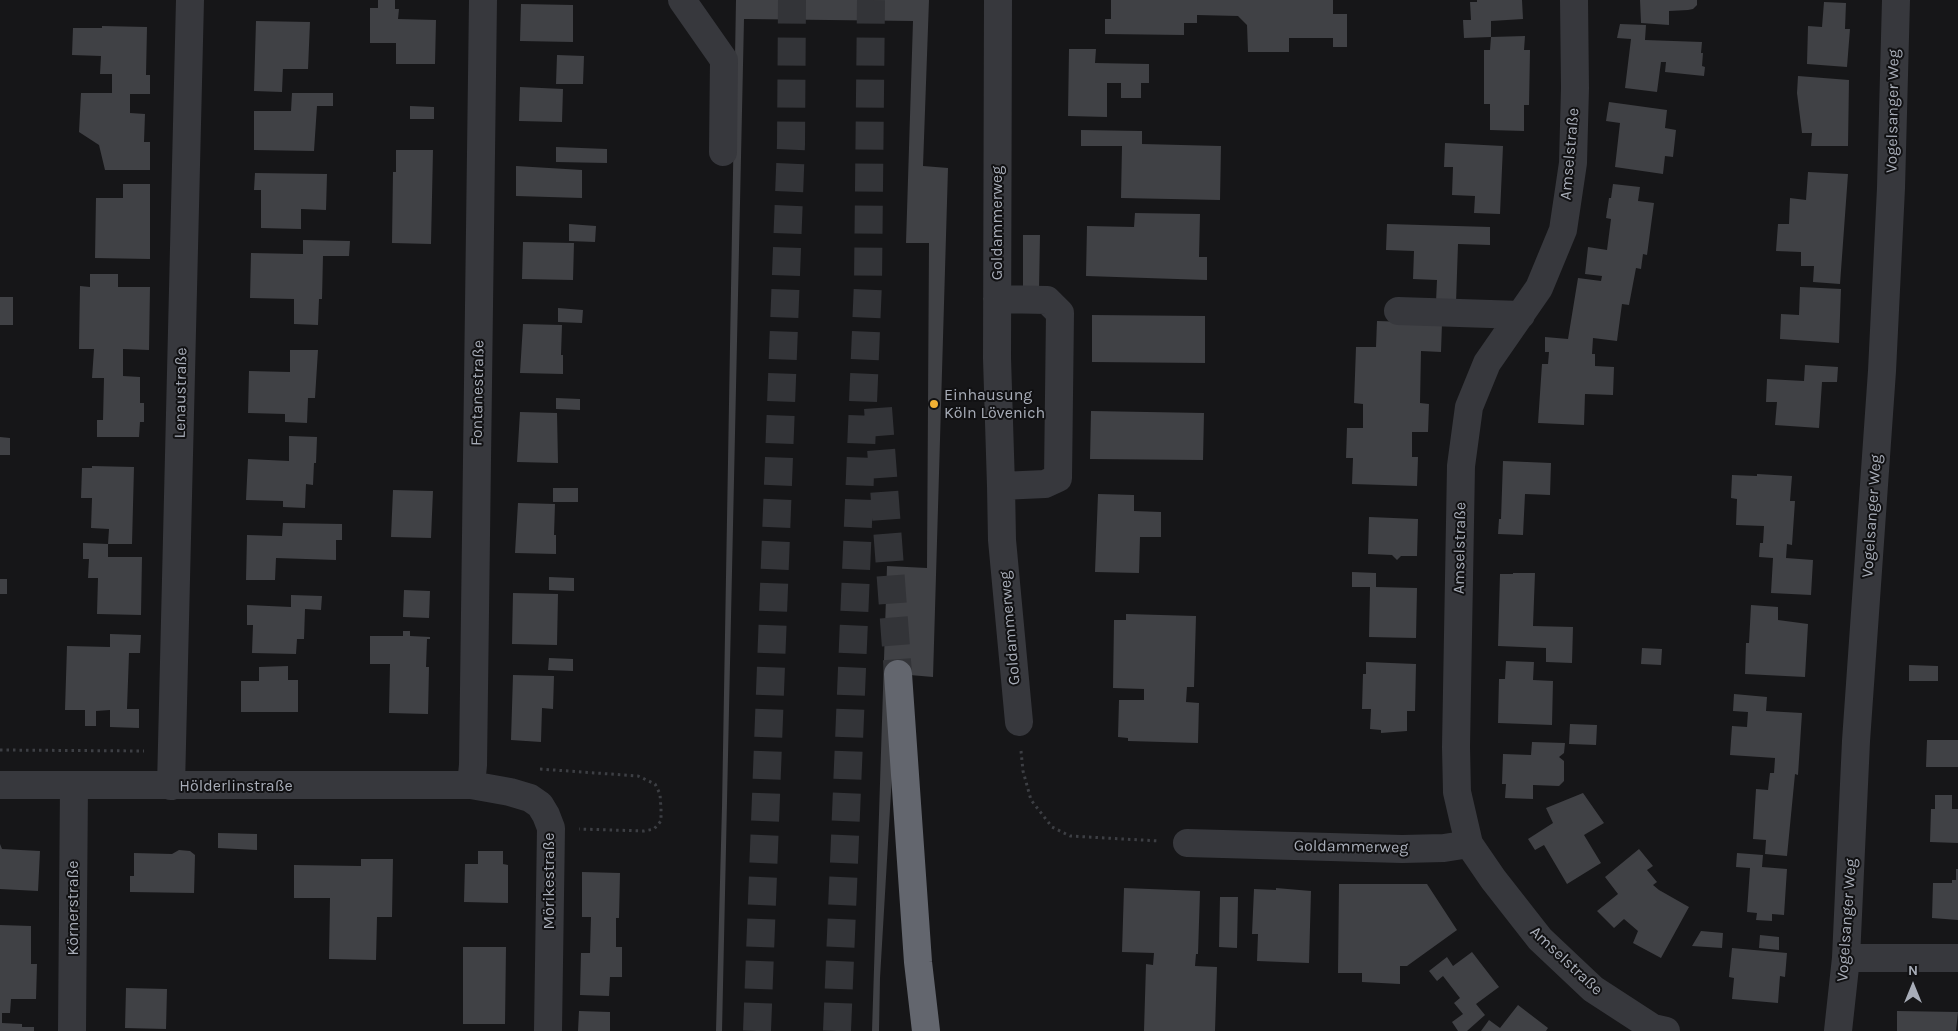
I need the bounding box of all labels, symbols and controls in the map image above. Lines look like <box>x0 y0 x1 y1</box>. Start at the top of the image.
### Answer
street label: Vogelsanger Weg <box>1882 49 1904 173</box>
street label: Amselstraße <box>1556 107 1584 201</box>
street label: Goldammerweg <box>987 166 1007 280</box>
street label: Fontanestraße <box>467 340 489 446</box>
street label: Lenaustraße <box>171 347 191 439</box>
place label: Einhausung Köln Lövenich <box>944 385 1045 423</box>
marker: Einhausung Köln Lövenich <box>928 398 940 410</box>
street label: Vogelsanger Weg <box>1858 454 1886 578</box>
street label: Amselstraße <box>1450 502 1470 594</box>
street label: Goldammerweg <box>995 570 1025 686</box>
street label: Hölderlinstraße <box>179 776 293 796</box>
street label: Mörikestraße <box>539 832 559 930</box>
street label: Goldammerweg <box>1294 836 1408 858</box>
street label: Vogelsanger Weg <box>1833 858 1861 982</box>
street label: Körnerstraße <box>63 861 83 955</box>
street label: Amselstraße <box>1526 923 1606 999</box>
north arrow <box>1888 961 1938 1011</box>
text: N <box>1908 962 1918 979</box>

